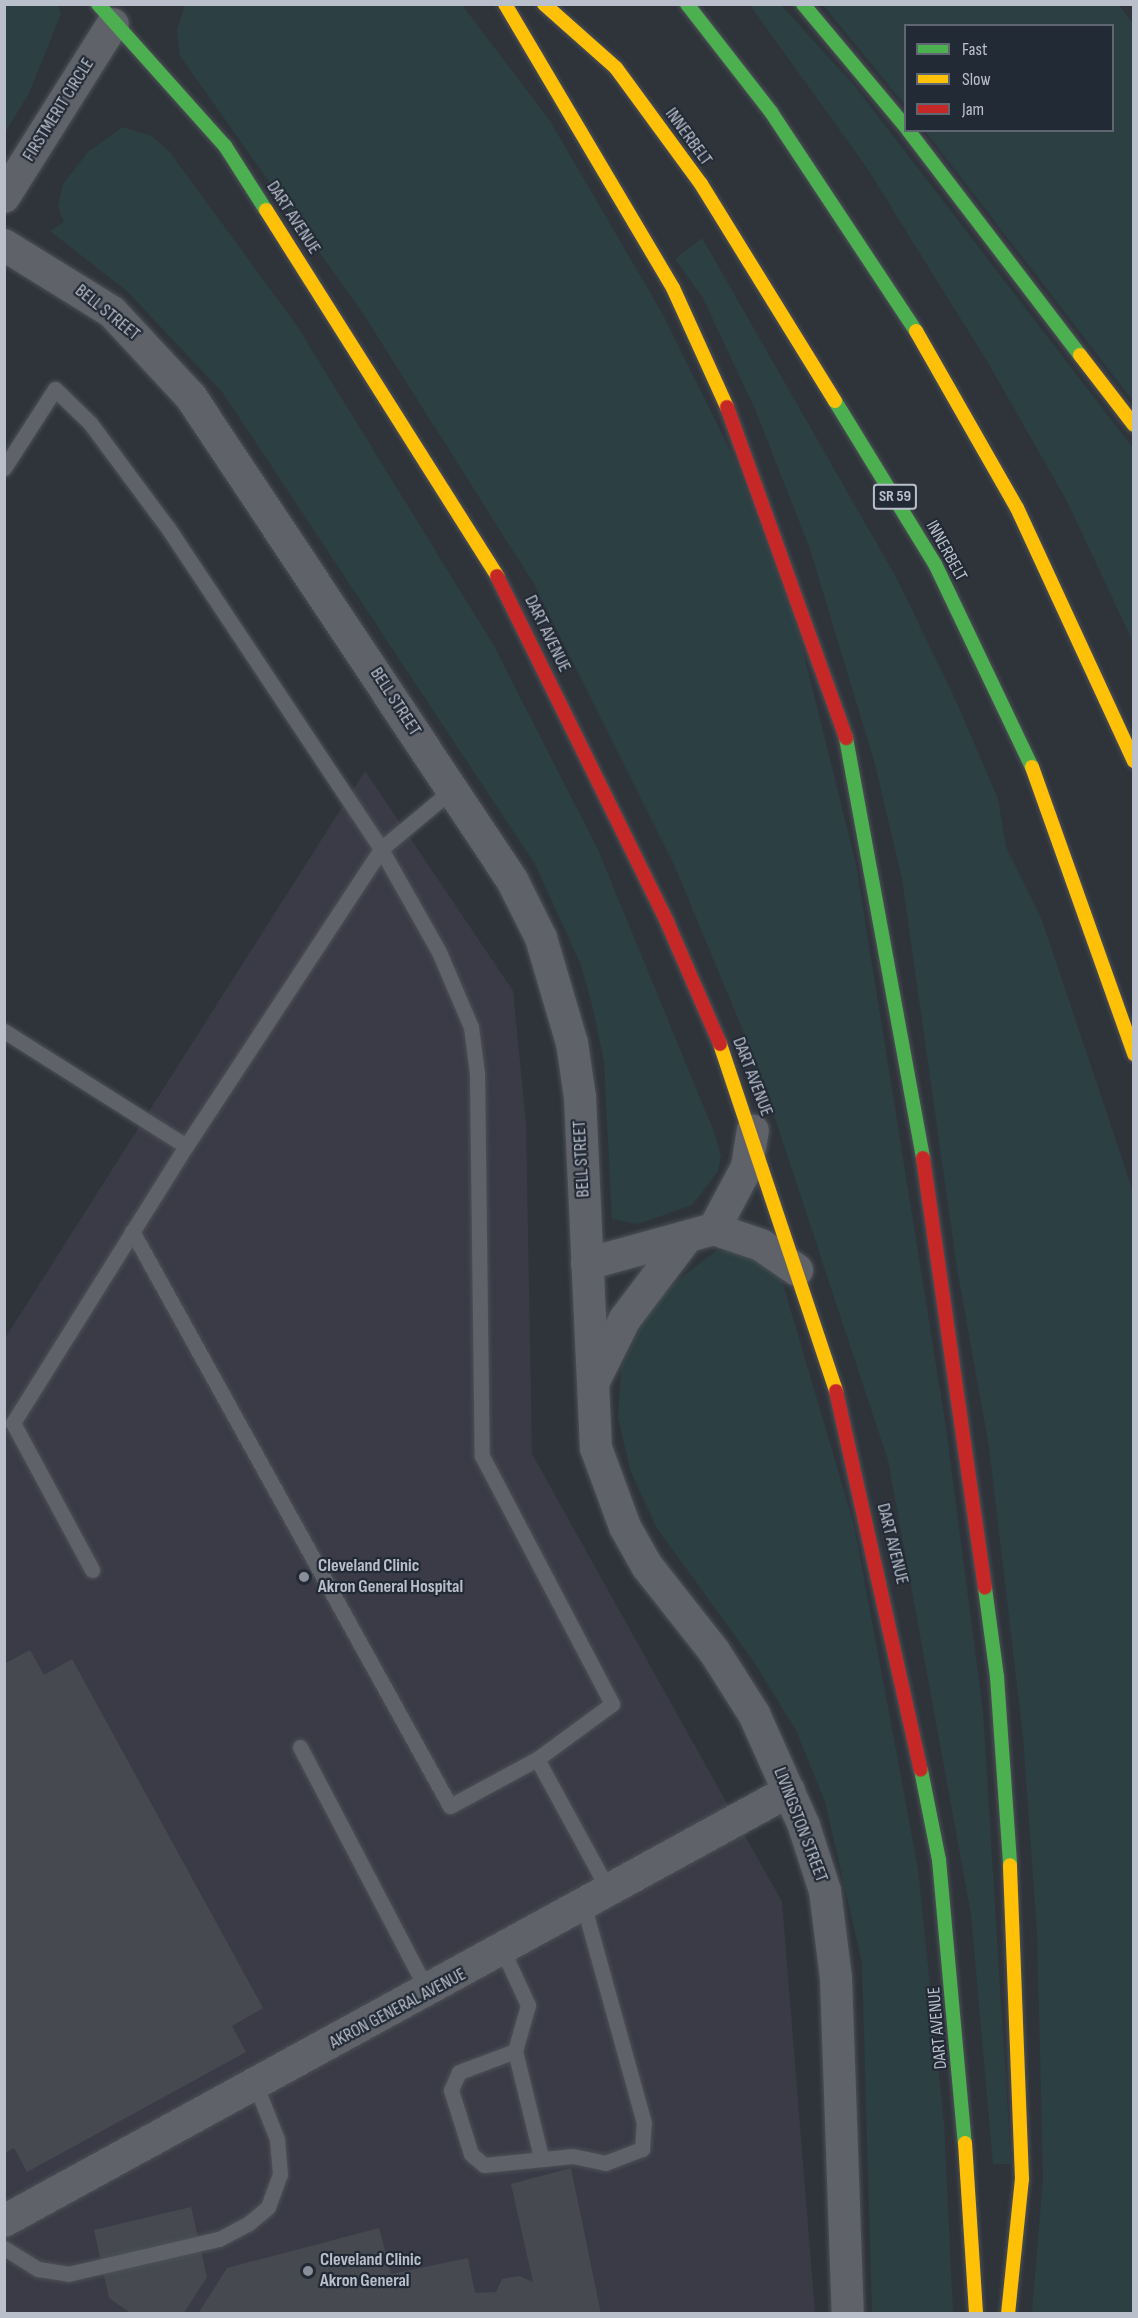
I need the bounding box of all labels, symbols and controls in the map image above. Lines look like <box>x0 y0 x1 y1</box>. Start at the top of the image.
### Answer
legend <box>904 24 1114 132</box>
text: Fast <box>962 39 987 60</box>
street label: FIRSTMERIT CIRCLE <box>19 54 99 166</box>
text: Slow <box>962 69 991 90</box>
text: Jam <box>962 99 984 120</box>
street label: INNERBELT <box>660 104 716 170</box>
street label: DART AVENUE <box>261 177 325 259</box>
street label: BELL STREET <box>70 280 144 346</box>
road number: SR 59 <box>872 484 918 510</box>
street label: INNERBELT <box>921 517 971 585</box>
street label: DART AVENUE <box>519 592 575 676</box>
street label: BELL STREET <box>365 664 425 740</box>
street label: DART AVENUE <box>727 1034 777 1120</box>
street label: BELL STREET <box>569 1120 595 1198</box>
street label: DART AVENUE <box>872 1501 912 1587</box>
place label: Cleveland Clinic Akron General Hospital <box>318 1556 463 1598</box>
marker: Cleveland Clinic Akron General Hospital <box>295 1568 313 1586</box>
street label: LIVINGSTON STREET <box>768 1765 832 1885</box>
street label: AKRON GENERAL AVENUE <box>326 1964 470 2054</box>
street label: DART AVENUE <box>924 1986 952 2070</box>
place label: Cleveland Clinic Akron General <box>320 2250 421 2292</box>
marker: Cleveland Clinic Akron General <box>301 2264 315 2278</box>

